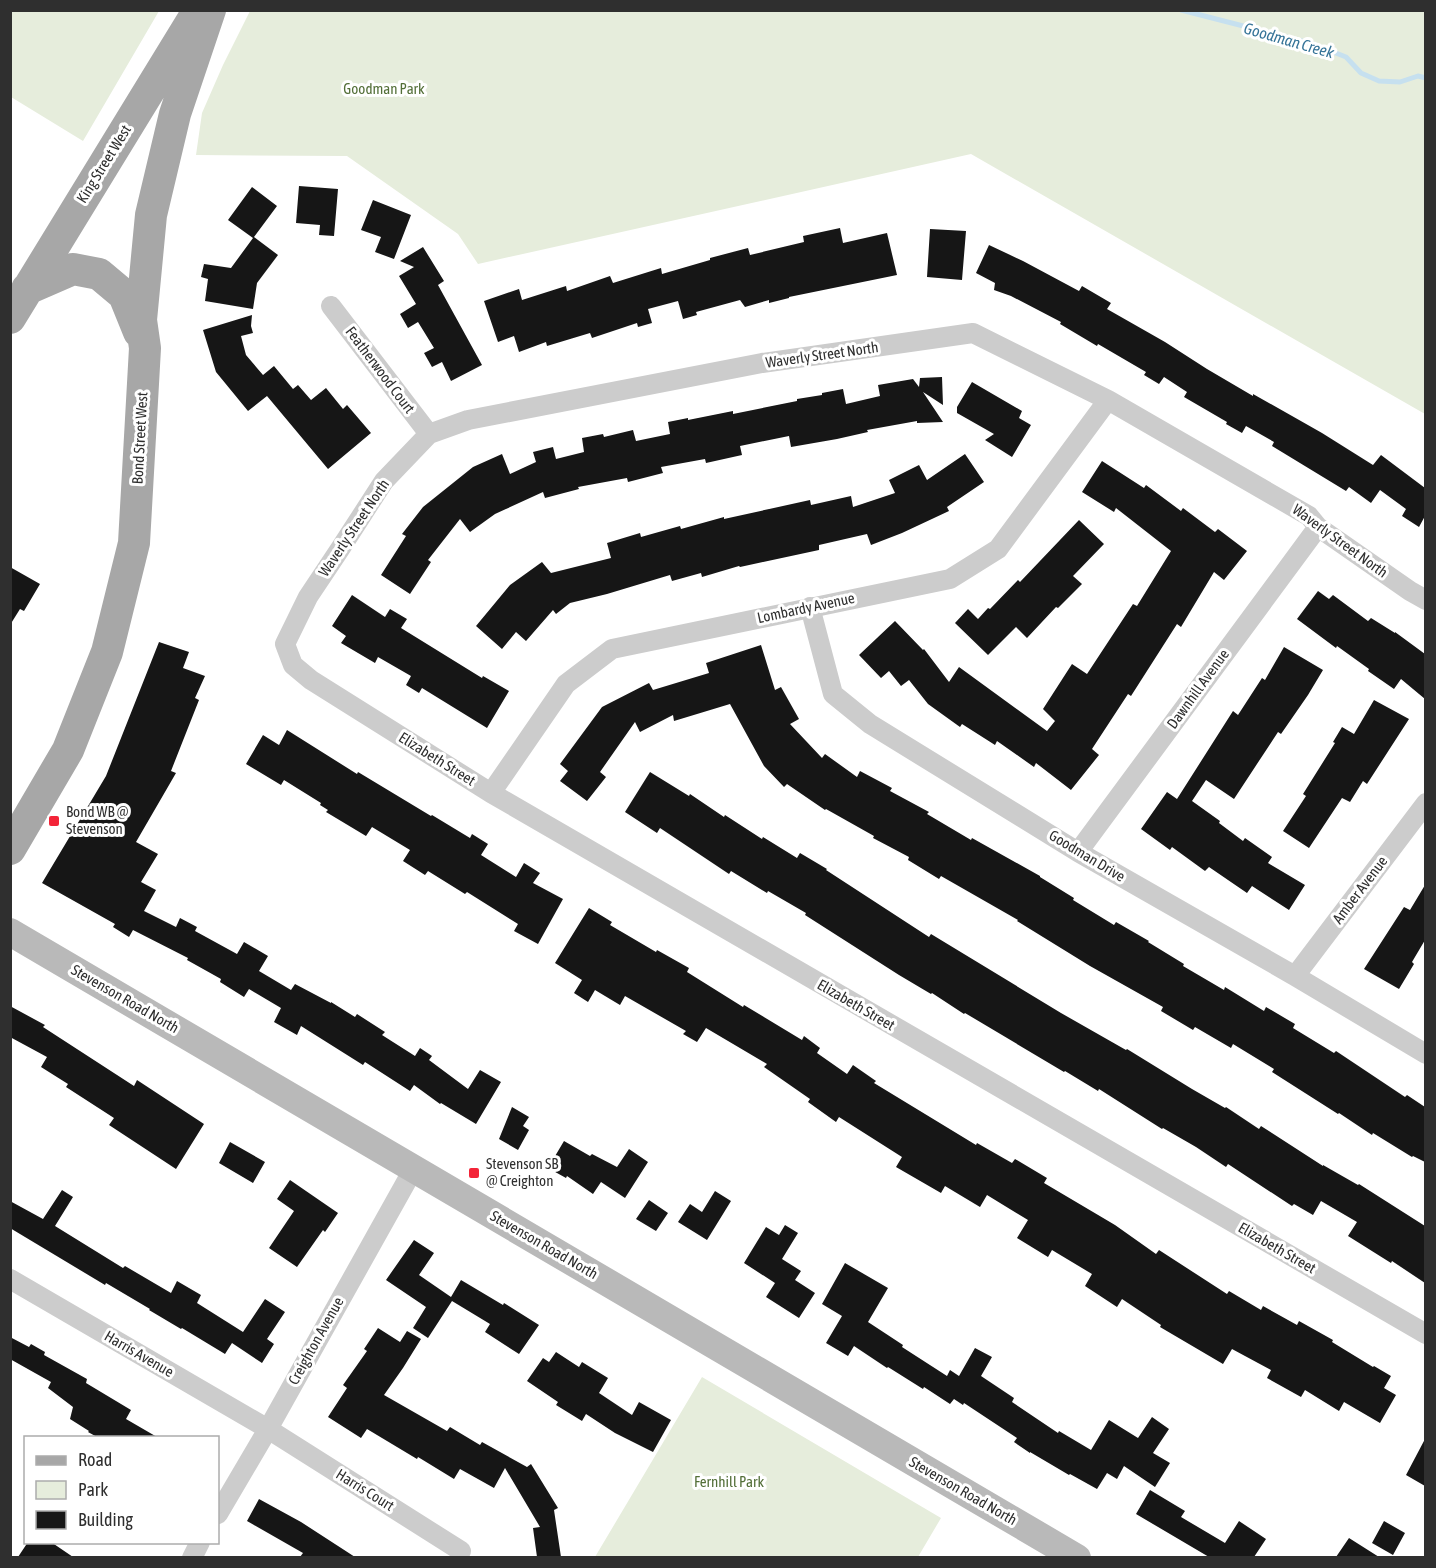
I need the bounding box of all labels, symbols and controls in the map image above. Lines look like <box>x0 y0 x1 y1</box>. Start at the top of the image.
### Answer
water label: Goodman Creek <box>1242 19 1337 62</box>
park label: Goodman Park <box>343 80 425 97</box>
street label: King Street West <box>73 122 134 206</box>
street label: Featherwood Court <box>342 323 419 416</box>
street label: Waverly Street North <box>765 338 879 371</box>
street label: Bond Street West <box>129 391 150 485</box>
street label: Waverly Street North <box>315 476 392 580</box>
street label: Waverly Street North <box>1289 500 1391 581</box>
street label: Lombardy Avenue <box>756 589 856 626</box>
street label: Dawnhill Avenue <box>1163 646 1232 732</box>
street label: Elizabeth Street <box>396 728 479 789</box>
place label: Bond WB @ Stevenson <box>66 803 129 837</box>
marker: Bond WB @ Stevenson <box>47 814 61 828</box>
street label: Goodman Drive <box>1046 826 1128 885</box>
street label: Amber Avenue <box>1329 852 1391 927</box>
street label: Stevenson Road North <box>68 961 182 1036</box>
street label: Elizabeth Street <box>814 976 898 1034</box>
place label: Stevenson SB @ Creighton <box>486 1155 558 1189</box>
marker: Stevenson SB @ Creighton <box>467 1166 481 1180</box>
street label: Stevenson Road North <box>487 1207 601 1282</box>
street label: Elizabeth Street <box>1235 1219 1319 1277</box>
street label: Creighton Avenue <box>285 1294 347 1387</box>
street label: Harris Avenue <box>102 1327 177 1380</box>
legend <box>24 1436 219 1544</box>
text: Road <box>78 1449 112 1470</box>
street label: Stevenson Road North <box>906 1453 1020 1528</box>
street label: Harris Court <box>333 1465 397 1514</box>
park label: Fernhill Park <box>694 1473 764 1490</box>
text: Park <box>78 1479 108 1500</box>
text: Building <box>78 1509 133 1530</box>

